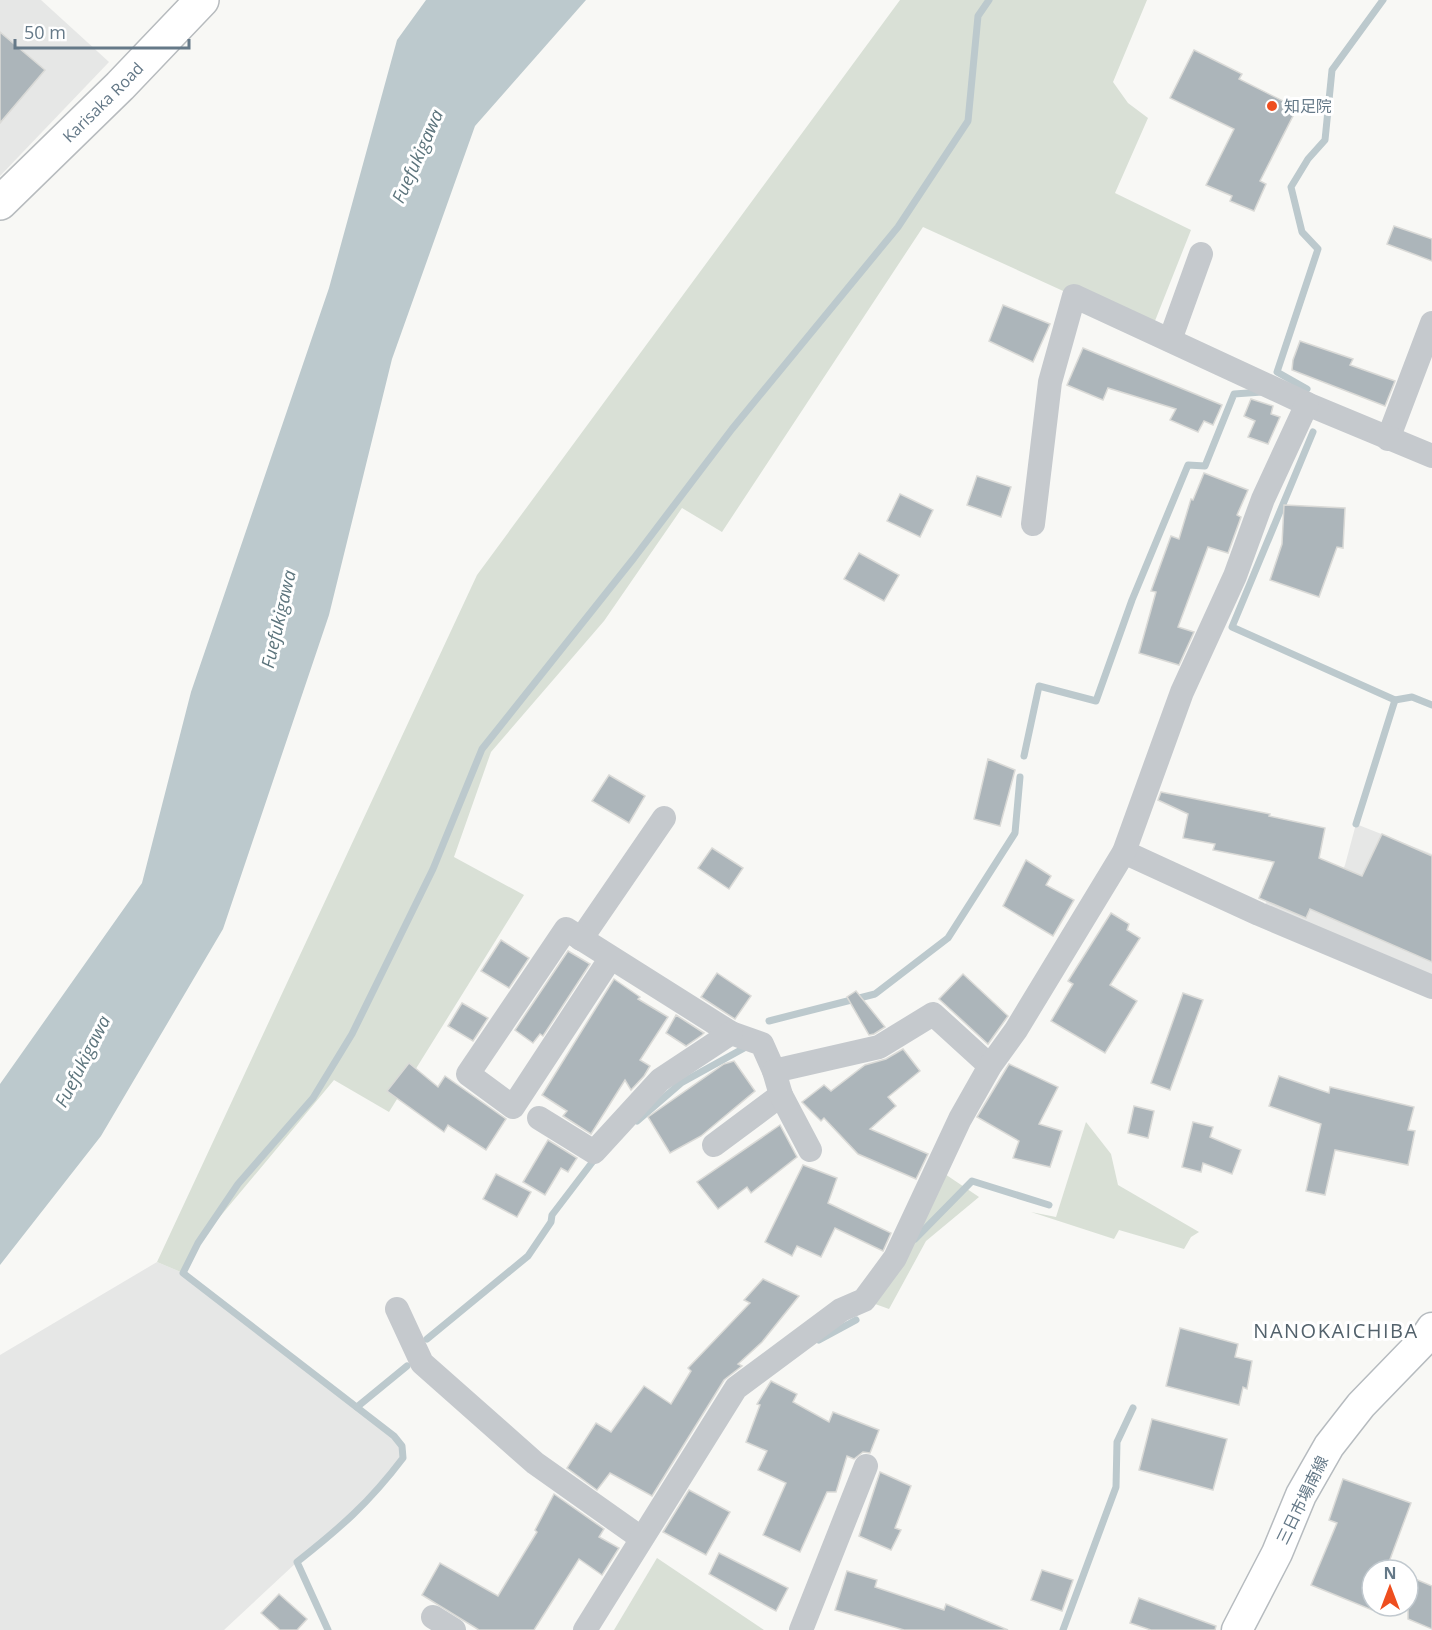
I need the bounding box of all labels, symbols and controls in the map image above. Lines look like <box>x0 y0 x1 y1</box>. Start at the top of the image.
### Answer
scale bar <box>15 12 189 50</box>
text: 50 m <box>24 20 66 44</box>
street label: Karisaka Road <box>58 57 148 147</box>
place label: 知足院 <box>1284 95 1332 117</box>
marker: 知足院 <box>1265 99 1279 113</box>
water label: Fuefukigawa <box>386 106 448 206</box>
water label: Fuefukigawa <box>255 568 301 670</box>
water label: Fuefukigawa <box>49 1011 115 1111</box>
district label: NANOKAICHIBA <box>1253 1317 1419 1344</box>
street label: 三日市場南線 <box>1271 1452 1333 1548</box>
north arrow <box>1360 1558 1420 1618</box>
text: N <box>1383 1562 1397 1584</box>

